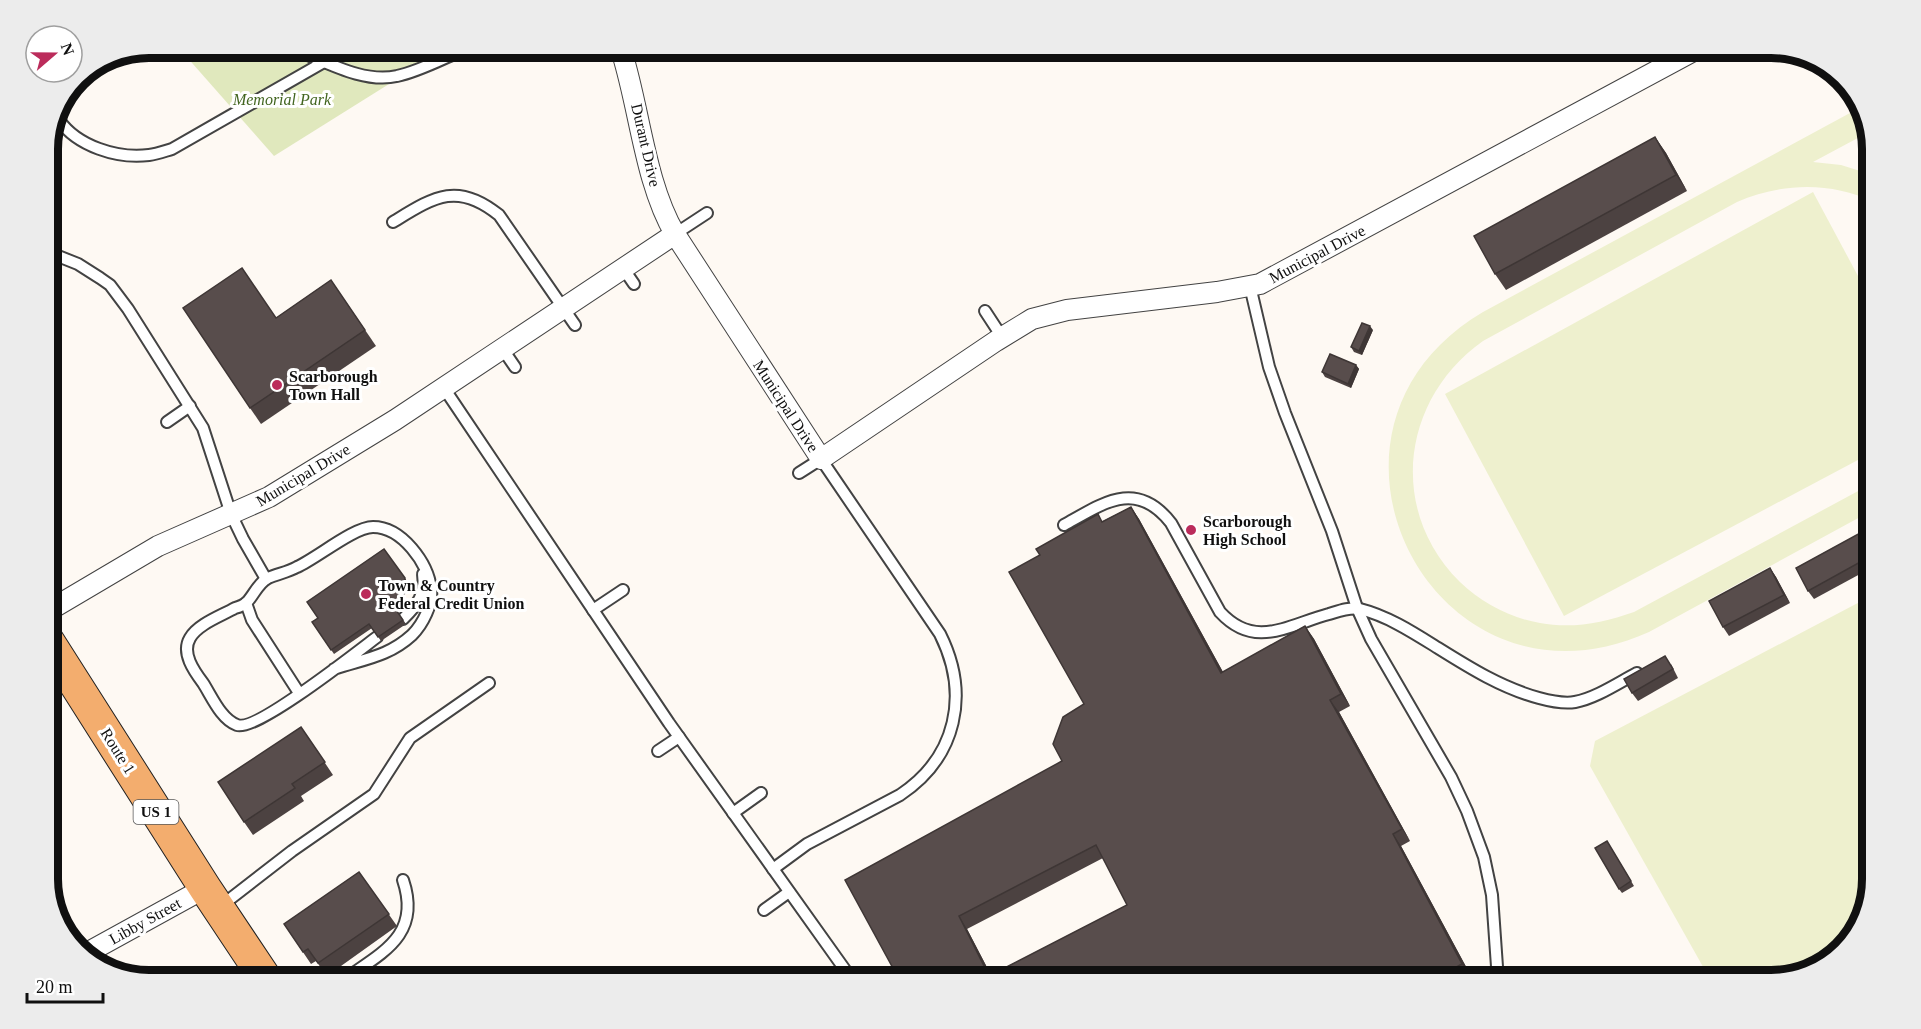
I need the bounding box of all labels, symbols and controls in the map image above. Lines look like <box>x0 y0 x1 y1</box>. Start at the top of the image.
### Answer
north arrow <box>24 24 84 84</box>
text: N <box>58 41 78 58</box>
park label: Memorial Park <box>232 91 332 108</box>
street label: Durant Drive <box>628 102 664 188</box>
street label: Municipal Drive <box>1266 222 1368 287</box>
street label: Municipal Drive <box>749 357 822 456</box>
place label: Scarborough Town Hall <box>289 368 378 403</box>
marker: Scarborough Town Hall <box>270 378 284 392</box>
street label: Municipal Drive <box>253 440 353 510</box>
place label: Scarborough High School <box>1203 513 1292 549</box>
marker: Scarborough High School <box>1184 523 1198 537</box>
place label: Town & Country Federal Credit Union <box>378 577 524 612</box>
marker: Town & Country Federal Credit Union <box>359 587 373 601</box>
street label: Route 1 <box>97 725 139 777</box>
road number: US 1 <box>134 800 178 824</box>
street label: Libby Street <box>106 894 185 949</box>
scale bar <box>27 966 104 1004</box>
text: 20 m <box>36 977 73 997</box>

